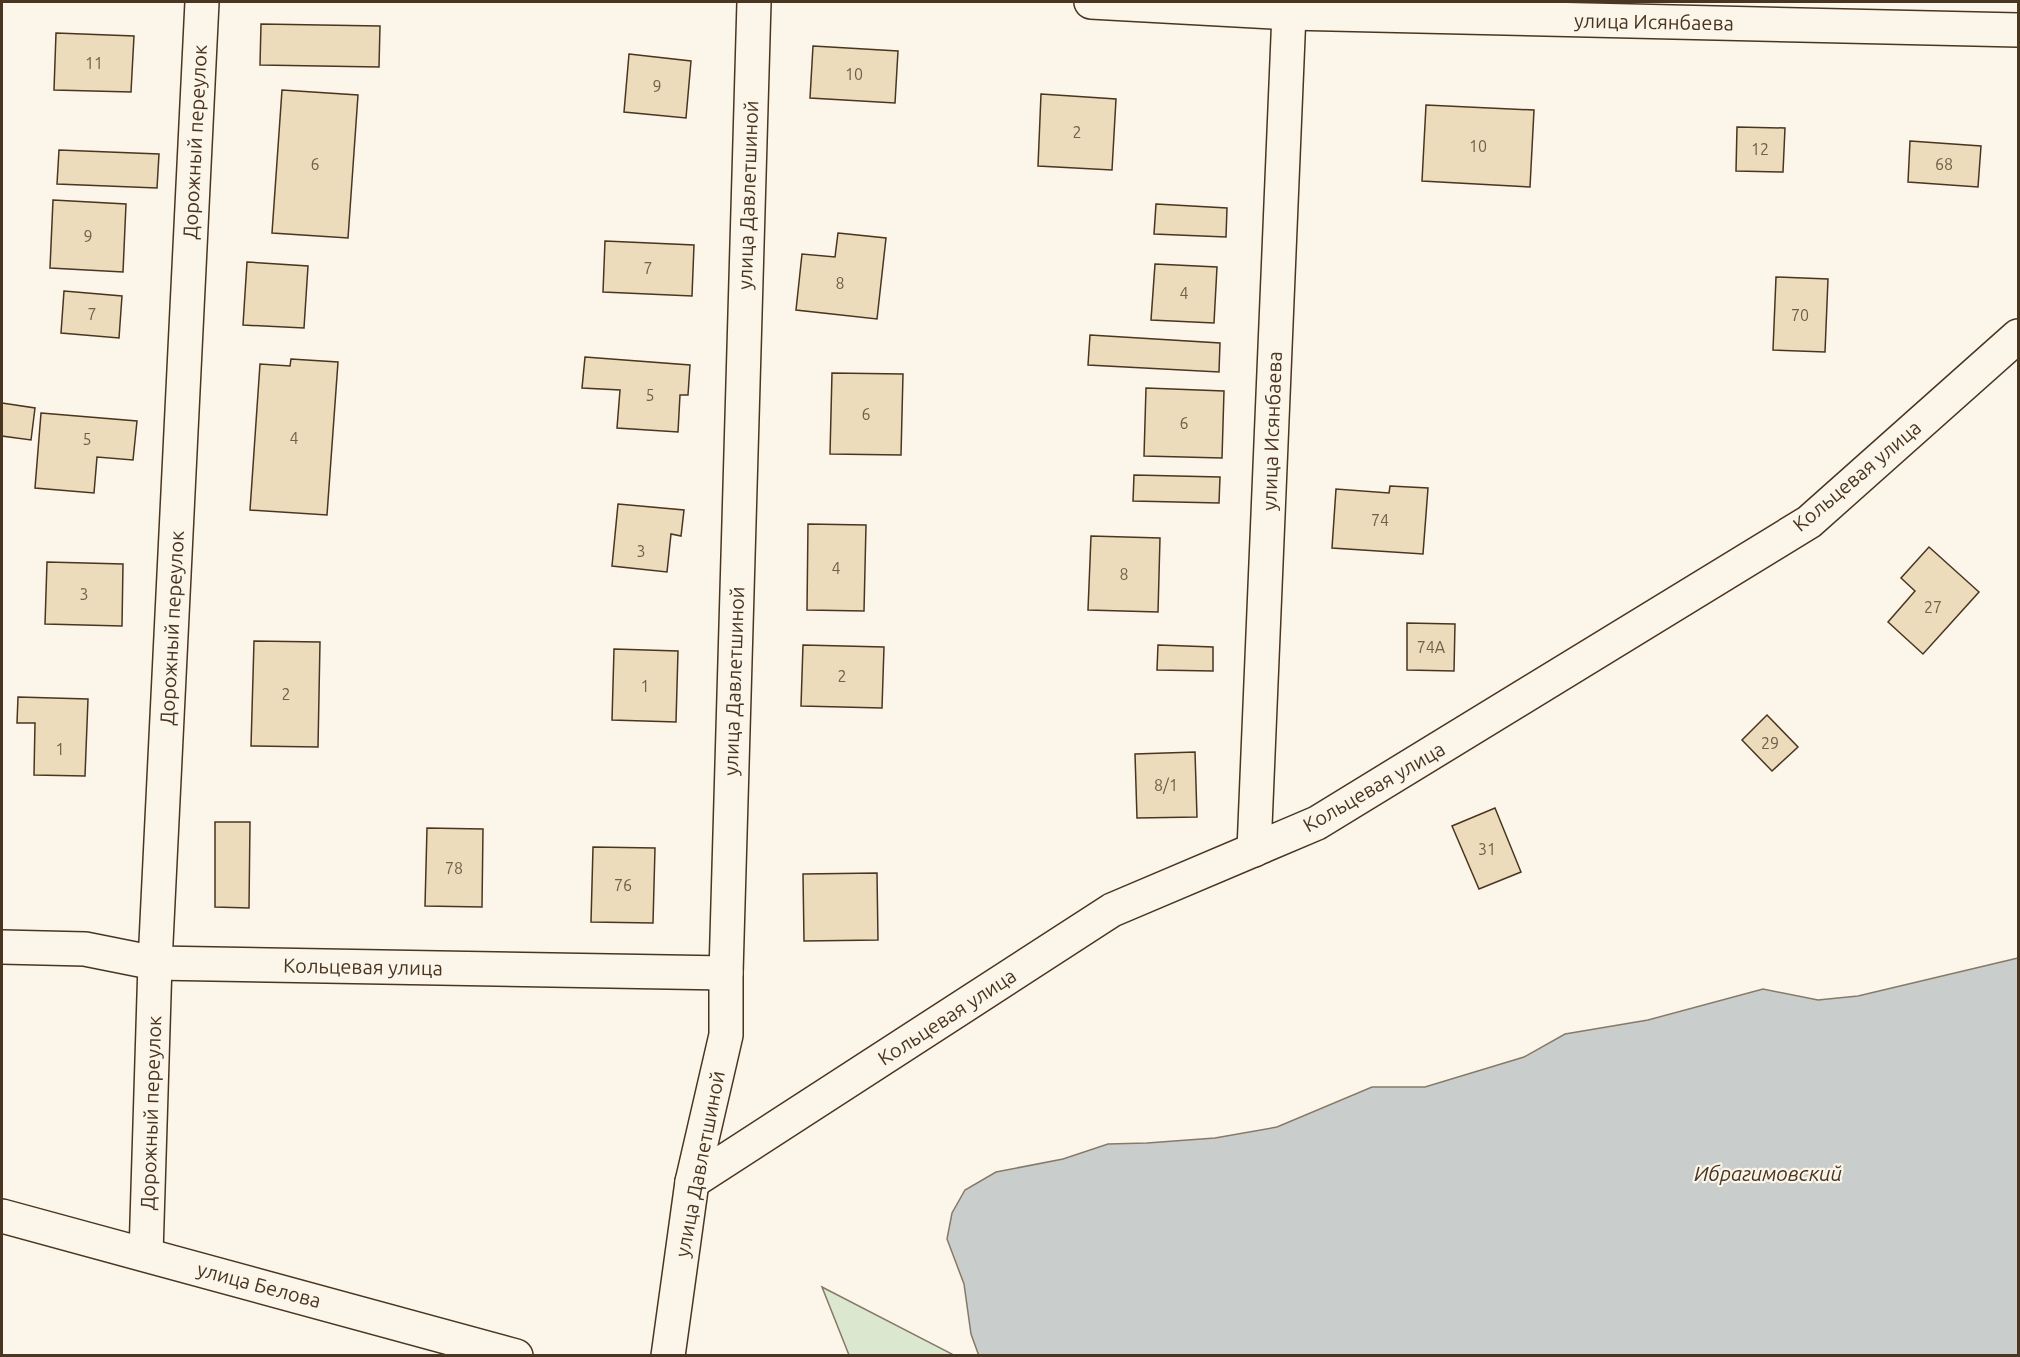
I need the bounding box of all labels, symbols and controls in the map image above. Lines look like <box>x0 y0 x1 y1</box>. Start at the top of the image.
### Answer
street label: улица Исянбаева <box>1574 9 1734 34</box>
street label: Дорожный переулок <box>178 44 211 240</box>
house number: 11 <box>85 54 103 72</box>
house number: 10 <box>845 65 863 83</box>
house number: 9 <box>652 77 662 95</box>
street label: улица Давлетшиной <box>733 100 762 290</box>
house number: 2 <box>1072 123 1082 141</box>
house number: 10 <box>1469 137 1487 155</box>
house number: 12 <box>1751 140 1769 158</box>
house number: 6 <box>310 155 320 173</box>
house number: 68 <box>1935 155 1953 173</box>
house number: 9 <box>83 227 93 245</box>
house number: 7 <box>643 259 653 277</box>
house number: 8 <box>835 274 845 292</box>
house number: 4 <box>1179 284 1189 302</box>
house number: 7 <box>87 305 97 323</box>
house number: 70 <box>1791 306 1809 324</box>
street label: улица Исянбаева <box>1257 351 1286 511</box>
house number: 5 <box>645 386 655 404</box>
house number: 6 <box>861 405 871 423</box>
house number: 6 <box>1179 414 1189 432</box>
street label: Кольцевая улица <box>1788 415 1925 536</box>
house number: 4 <box>289 429 299 447</box>
house number: 5 <box>82 430 92 448</box>
house number: 74 <box>1371 511 1389 529</box>
street label: Дорожный переулок <box>155 530 188 726</box>
house number: 3 <box>636 542 646 560</box>
house number: 4 <box>831 559 841 577</box>
house number: 8 <box>1119 565 1129 583</box>
house number: 3 <box>79 585 89 603</box>
street label: улица Давлетшиной <box>719 586 748 776</box>
house number: 27 <box>1924 598 1942 616</box>
house number: 74А <box>1417 638 1446 656</box>
house number: 2 <box>837 667 847 685</box>
house number: 1 <box>640 677 650 695</box>
house number: 2 <box>281 685 291 703</box>
house number: 29 <box>1761 734 1779 752</box>
street label: Кольцевая улица <box>1299 737 1449 836</box>
house number: 1 <box>55 740 65 758</box>
house number: 8/1 <box>1154 776 1178 794</box>
house number: 31 <box>1478 840 1496 858</box>
house number: 78 <box>445 859 463 877</box>
house number: 76 <box>614 876 632 894</box>
street label: Кольцевая улица <box>283 954 443 979</box>
street label: Кольцевая улица <box>873 963 1020 1070</box>
street label: Дорожный переулок <box>136 1015 165 1211</box>
street label: улица Давлетшиной <box>670 1069 729 1259</box>
water label: Ибрагимовский <box>1694 1161 1842 1185</box>
street label: улица Белова <box>195 1257 324 1312</box>

